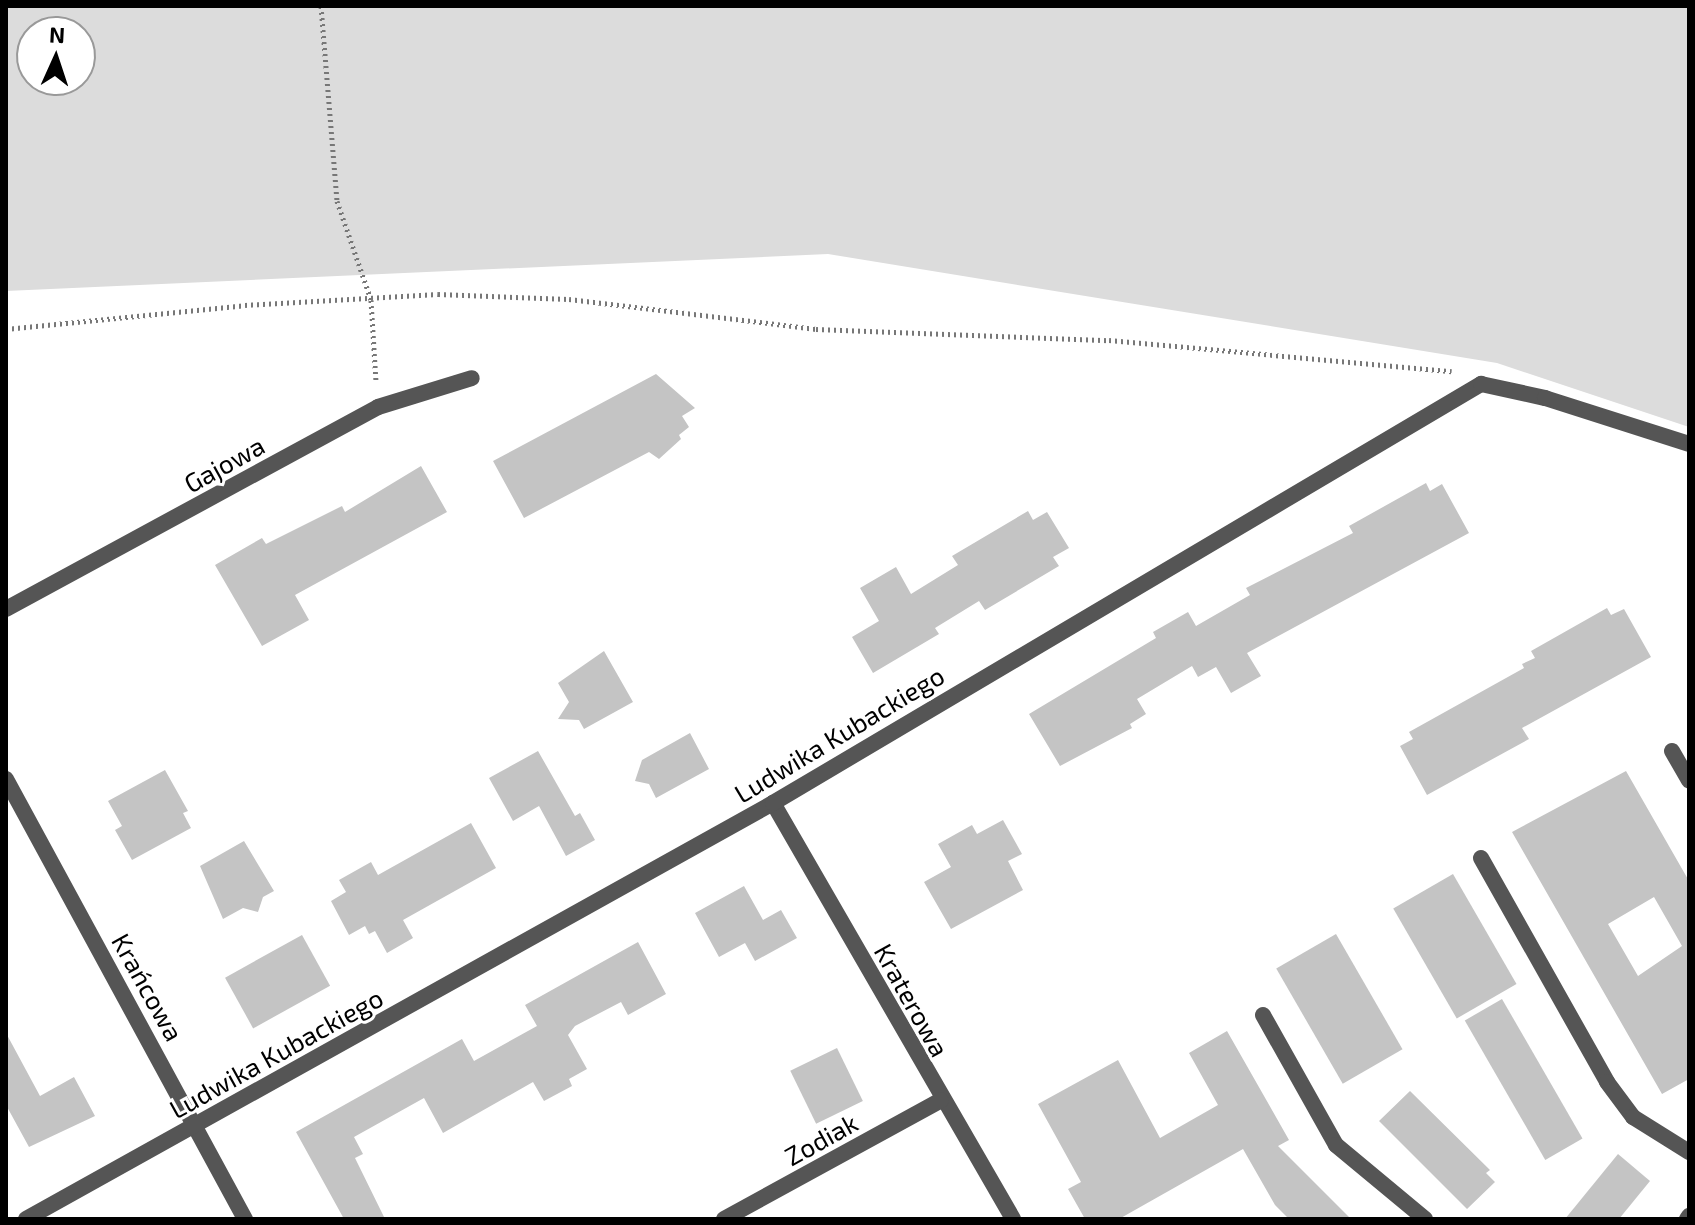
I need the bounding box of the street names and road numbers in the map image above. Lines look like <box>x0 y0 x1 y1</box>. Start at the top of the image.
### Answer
street label: Gajowa <box>178 429 270 499</box>
street label: Ludwika Kubackiego <box>729 659 949 809</box>
street label: Krańcowa <box>106 928 190 1046</box>
street label: Kraterowa <box>868 938 956 1062</box>
street label: Ludwika Kubackiego <box>164 981 388 1125</box>
street label: Zodiak <box>779 1106 863 1172</box>

